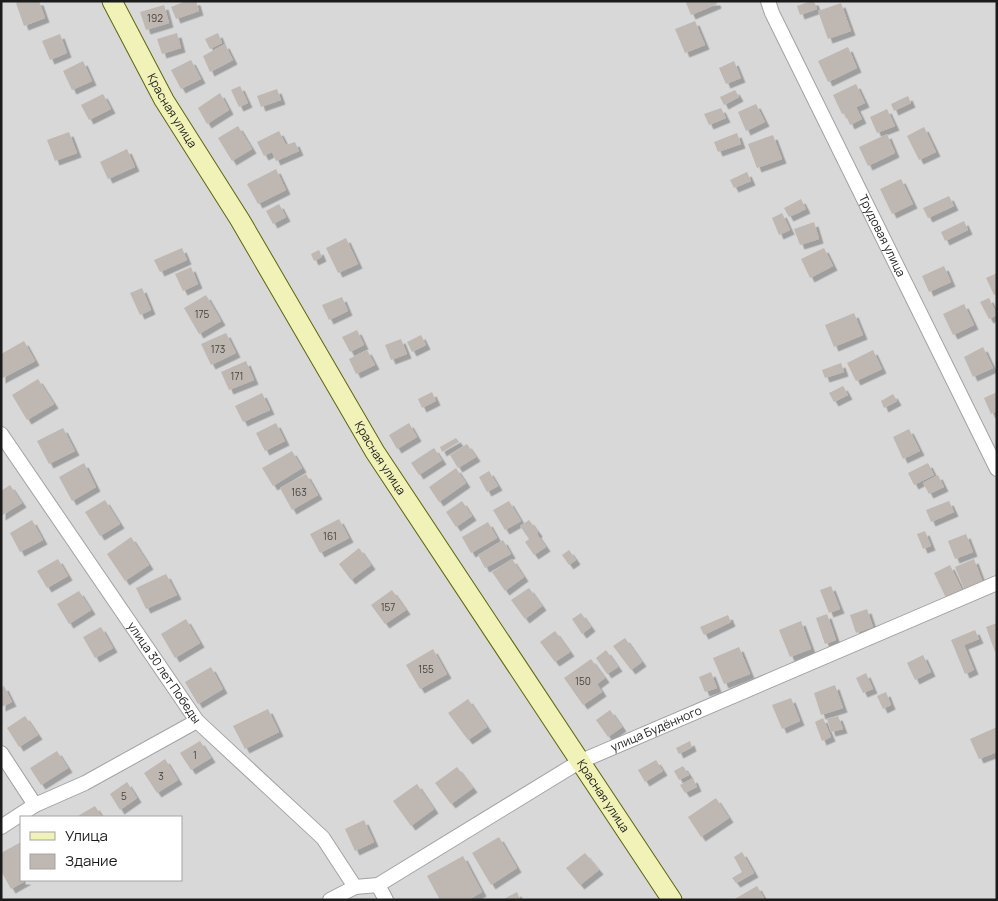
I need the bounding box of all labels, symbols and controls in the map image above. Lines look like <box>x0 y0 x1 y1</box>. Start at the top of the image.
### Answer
house number: 192 <box>147 11 163 25</box>
street label: Красная улица <box>143 70 201 151</box>
street label: Трудовая улица <box>855 191 910 280</box>
house number: 175 <box>195 307 210 321</box>
house number: 173 <box>211 342 225 356</box>
house number: 171 <box>231 369 243 383</box>
street label: Красная улица <box>351 418 410 498</box>
house number: 163 <box>291 485 307 499</box>
house number: 161 <box>323 529 337 543</box>
house number: 157 <box>381 600 395 614</box>
street label: улица 30 лет Победы <box>124 618 205 727</box>
house number: 155 <box>418 662 434 676</box>
house number: 150 <box>575 674 591 688</box>
street label: улица Будённого <box>608 701 704 755</box>
house number: 1 <box>193 748 197 762</box>
street label: Красная улица <box>573 756 634 836</box>
house number: 3 <box>158 769 164 783</box>
house number: 5 <box>121 789 127 803</box>
legend <box>20 816 182 881</box>
text: Улица <box>65 825 108 846</box>
text: Здание <box>65 850 118 871</box>

